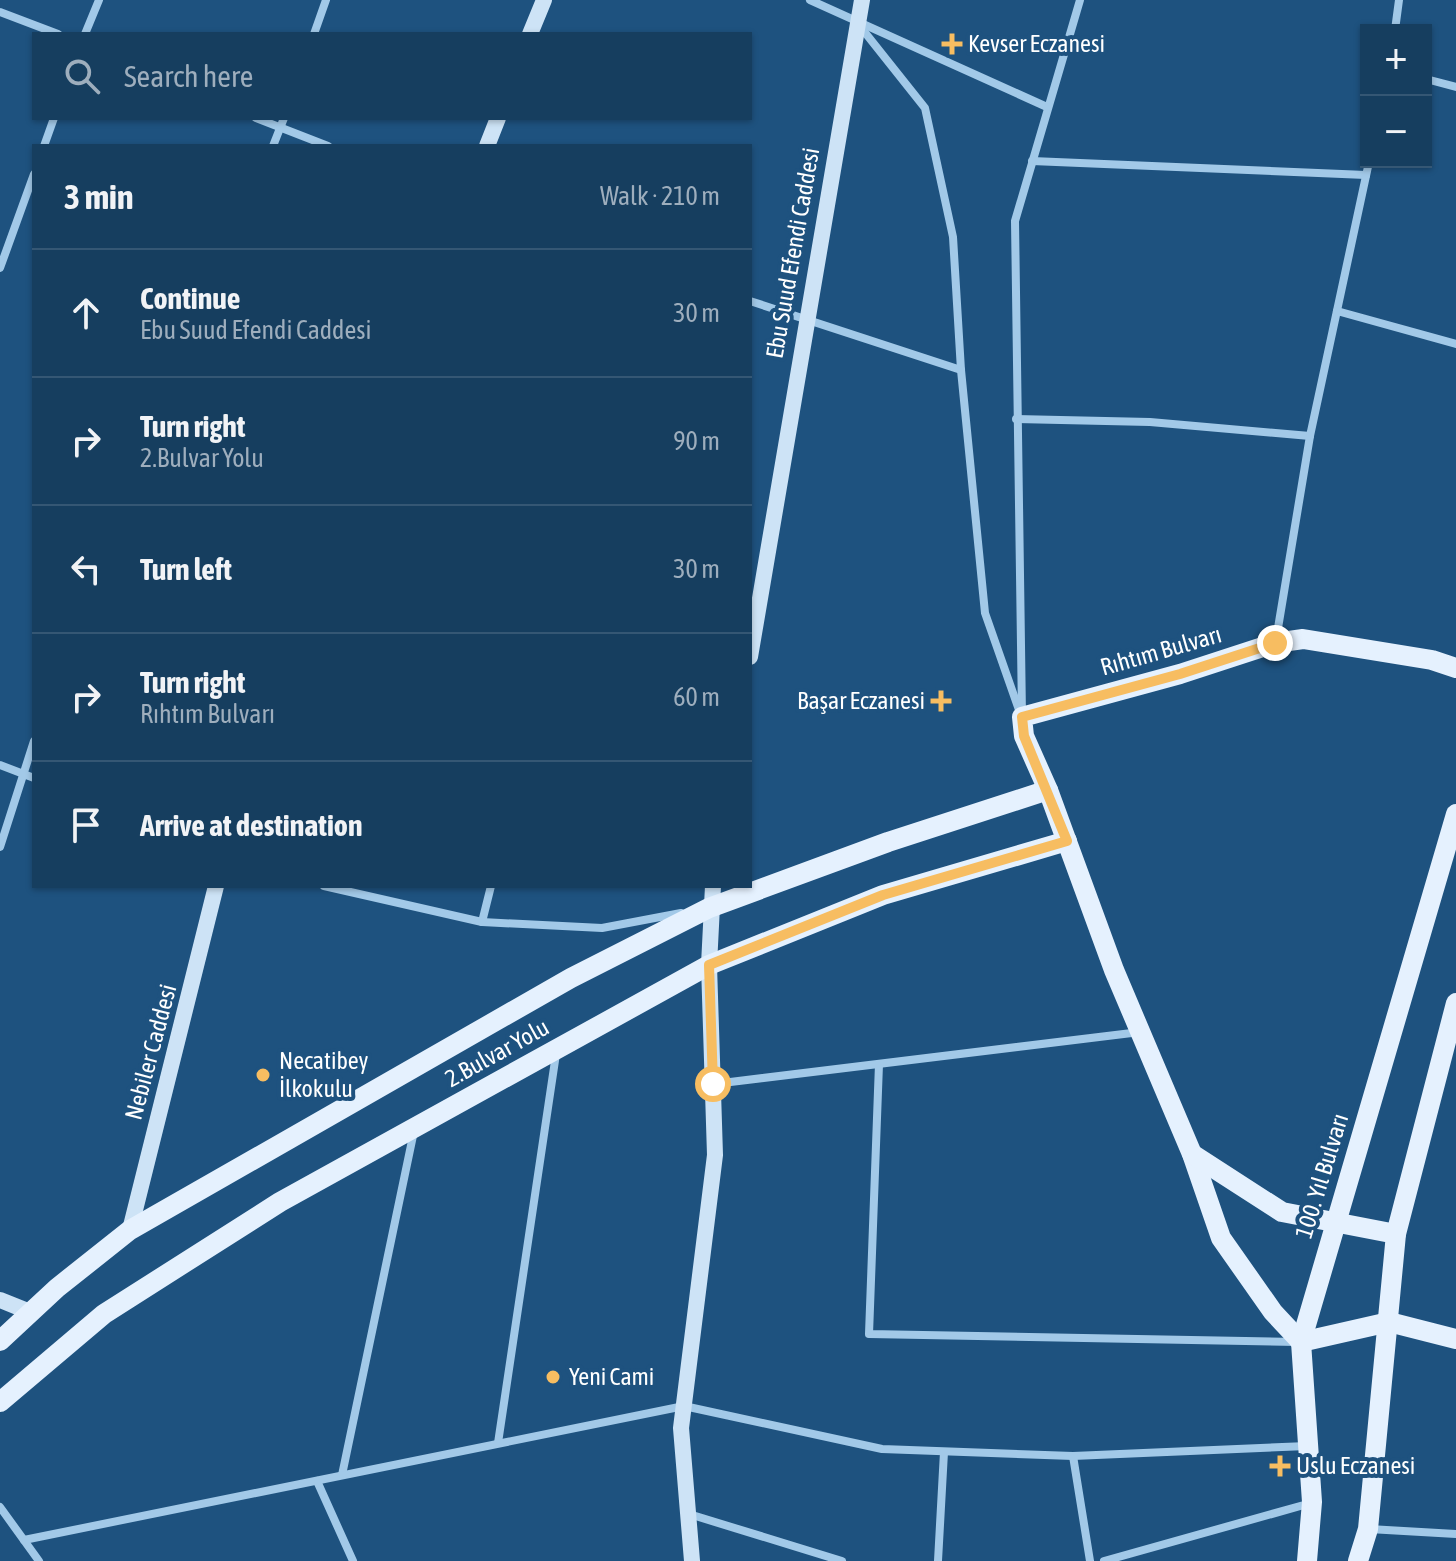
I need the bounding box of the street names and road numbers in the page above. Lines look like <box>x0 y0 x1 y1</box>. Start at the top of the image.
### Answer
street label: Ebu Suud Efendi Caddesi <box>761 145 824 360</box>
street label: Rıhtım Bulvarı <box>1097 620 1224 681</box>
street label: Nebiler Caddesi <box>119 981 182 1122</box>
street label: 2.Bulvar Yolu <box>440 1013 553 1092</box>
street label: 100. Yıl Bulvarı <box>1290 1110 1353 1241</box>

